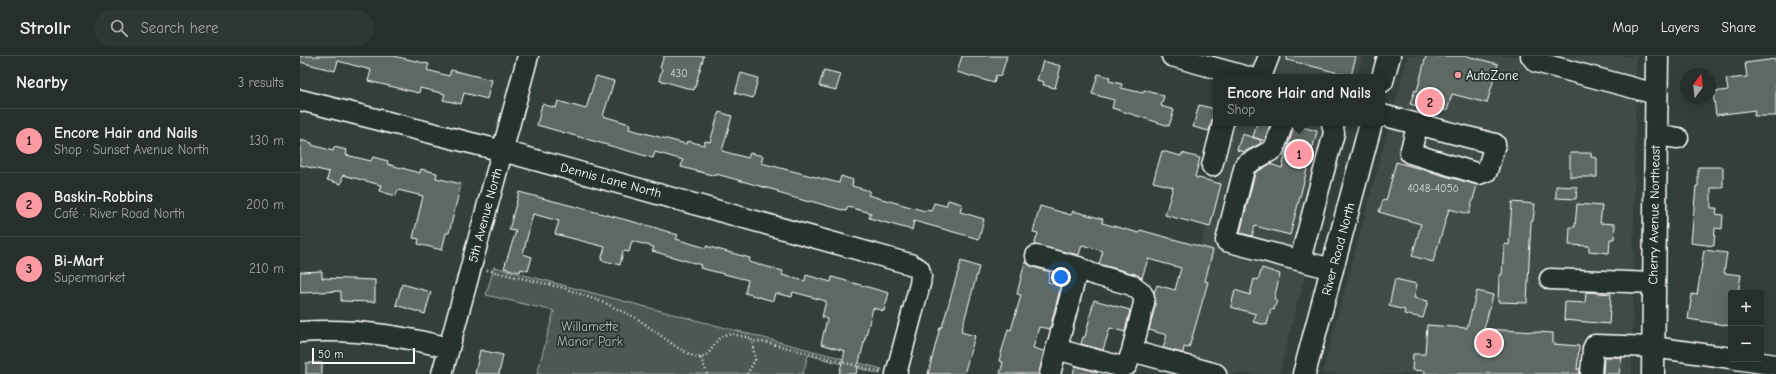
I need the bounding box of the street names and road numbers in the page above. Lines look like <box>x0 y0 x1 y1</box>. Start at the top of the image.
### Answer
street label: Cherry Avenue Northeast <box>1645 144 1663 285</box>
street label: Dennis Lane North <box>559 159 663 201</box>
street label: 5th Avenue North <box>465 166 505 264</box>
street label: River Road North <box>1318 201 1358 297</box>

